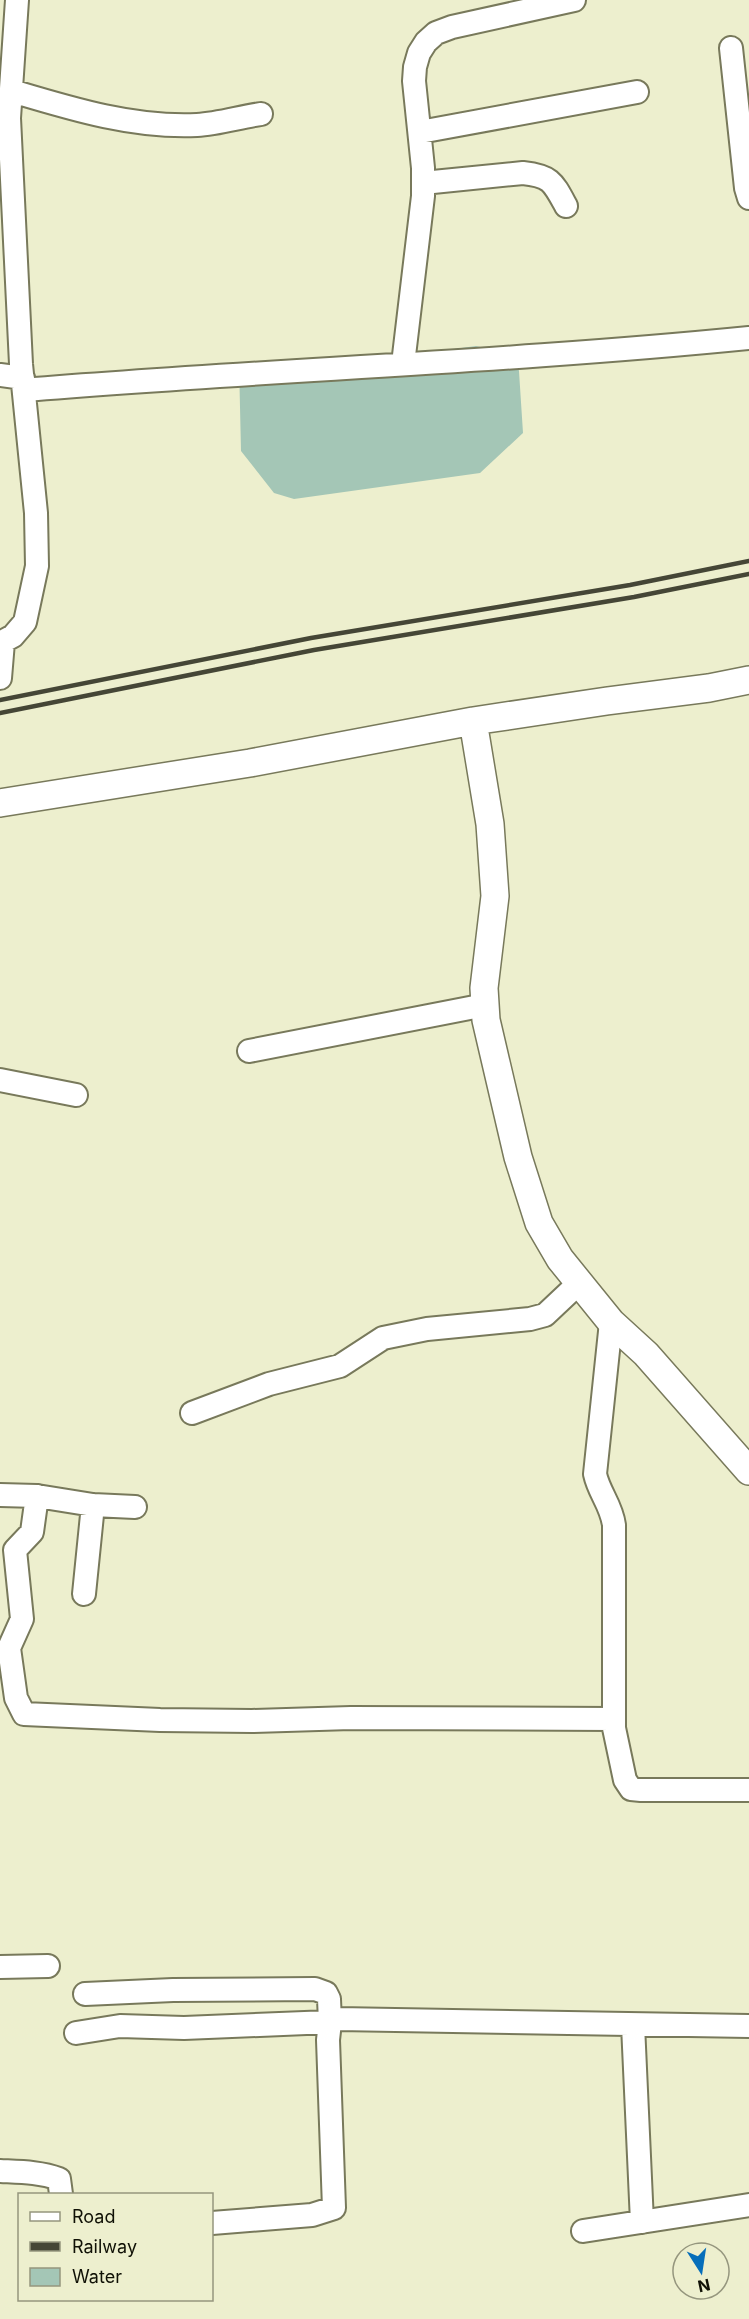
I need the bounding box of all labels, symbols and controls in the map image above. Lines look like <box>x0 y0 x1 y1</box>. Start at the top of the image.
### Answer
legend <box>18 2193 213 2301</box>
text: Road <box>72 2206 115 2227</box>
text: Railway <box>72 2236 137 2257</box>
north arrow <box>671 2241 731 2301</box>
text: Water <box>72 2266 122 2287</box>
text: N <box>696 2275 712 2297</box>

